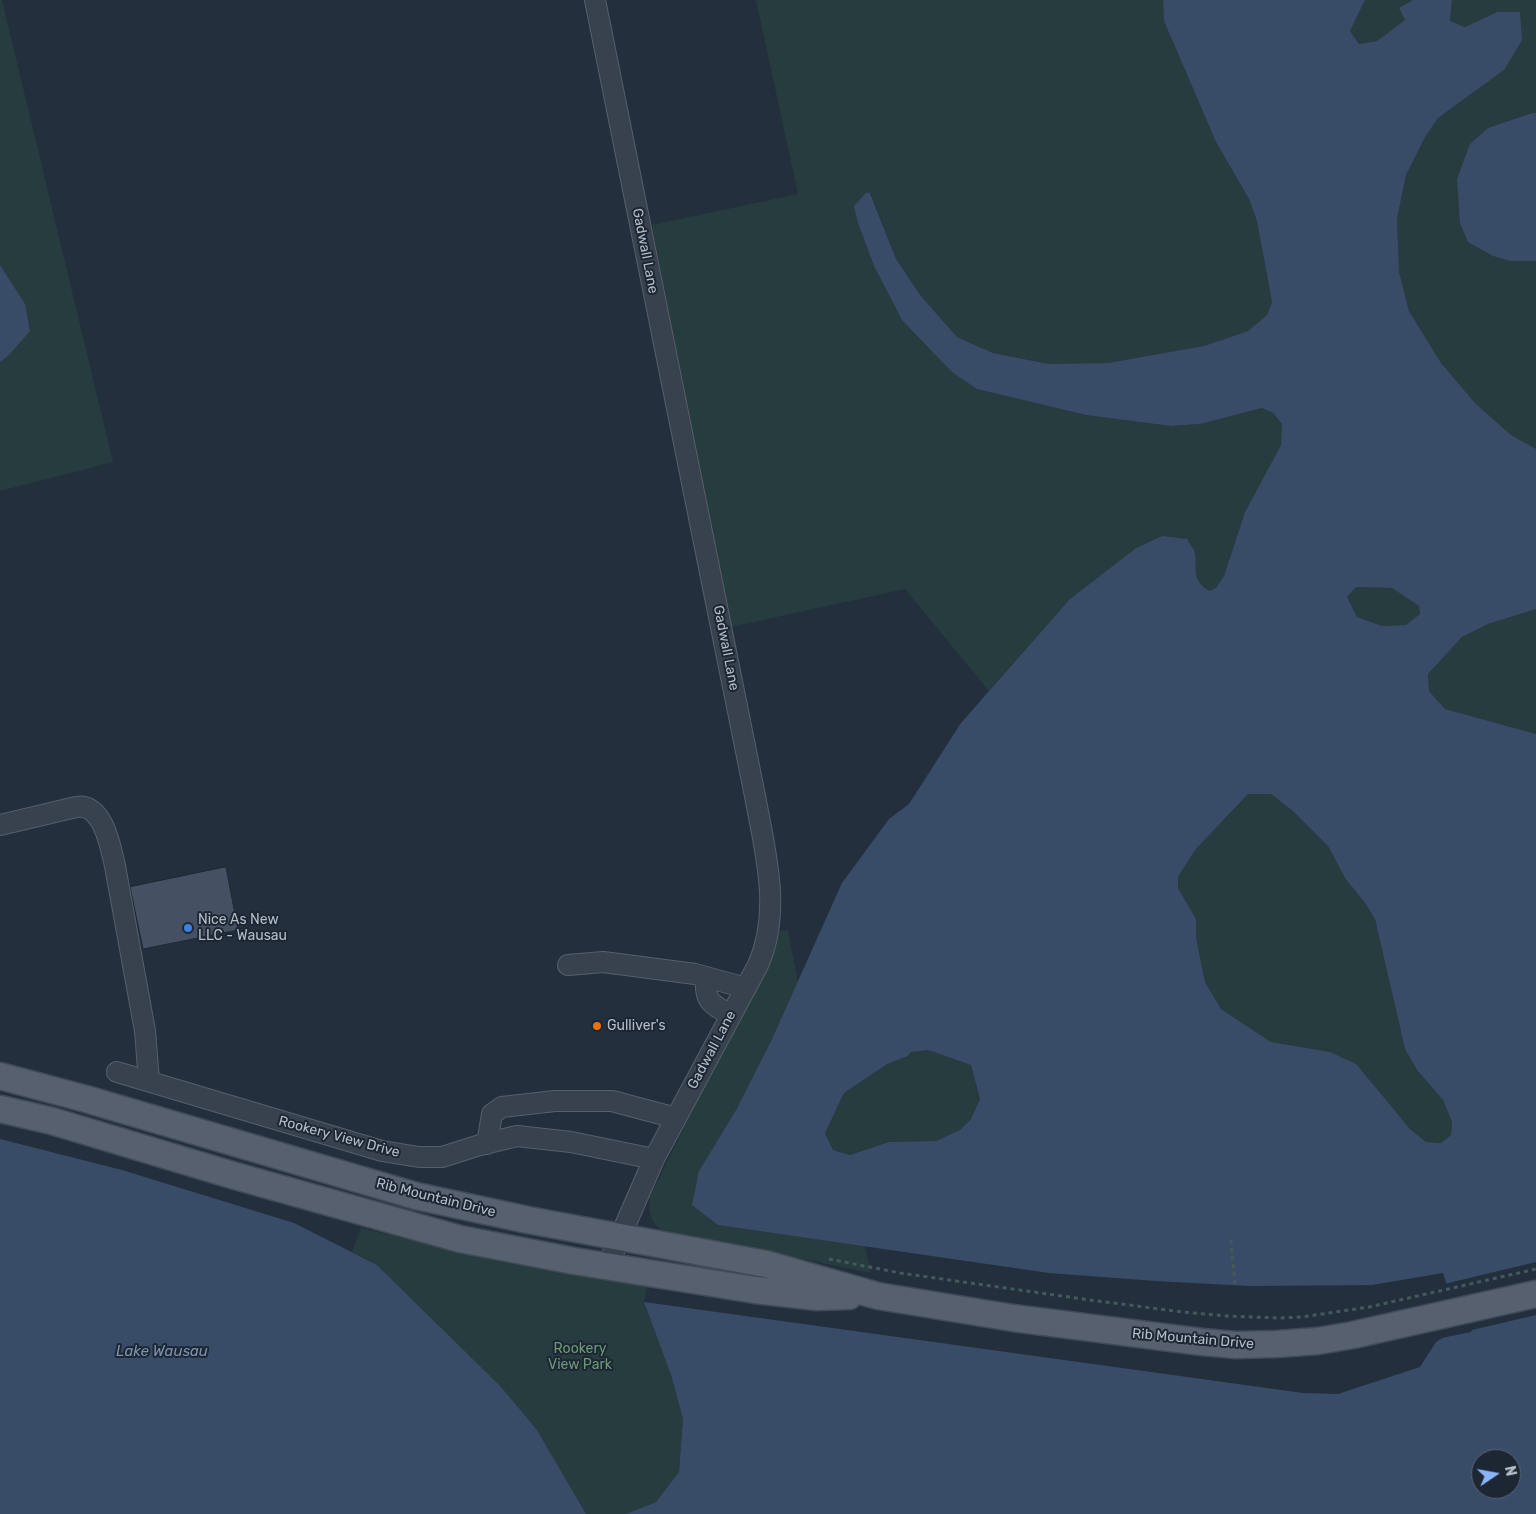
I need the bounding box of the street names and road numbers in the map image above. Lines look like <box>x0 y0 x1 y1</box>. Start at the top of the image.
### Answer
street label: Gadwall Lane <box>629 207 661 295</box>
street label: Gadwall Lane <box>710 604 742 692</box>
street label: Gadwall Lane <box>684 1008 740 1092</box>
street label: Rookery View Drive <box>277 1113 401 1161</box>
street label: Rib Mountain Drive <box>375 1175 497 1221</box>
street label: Rib Mountain Drive <box>1131 1325 1255 1353</box>

